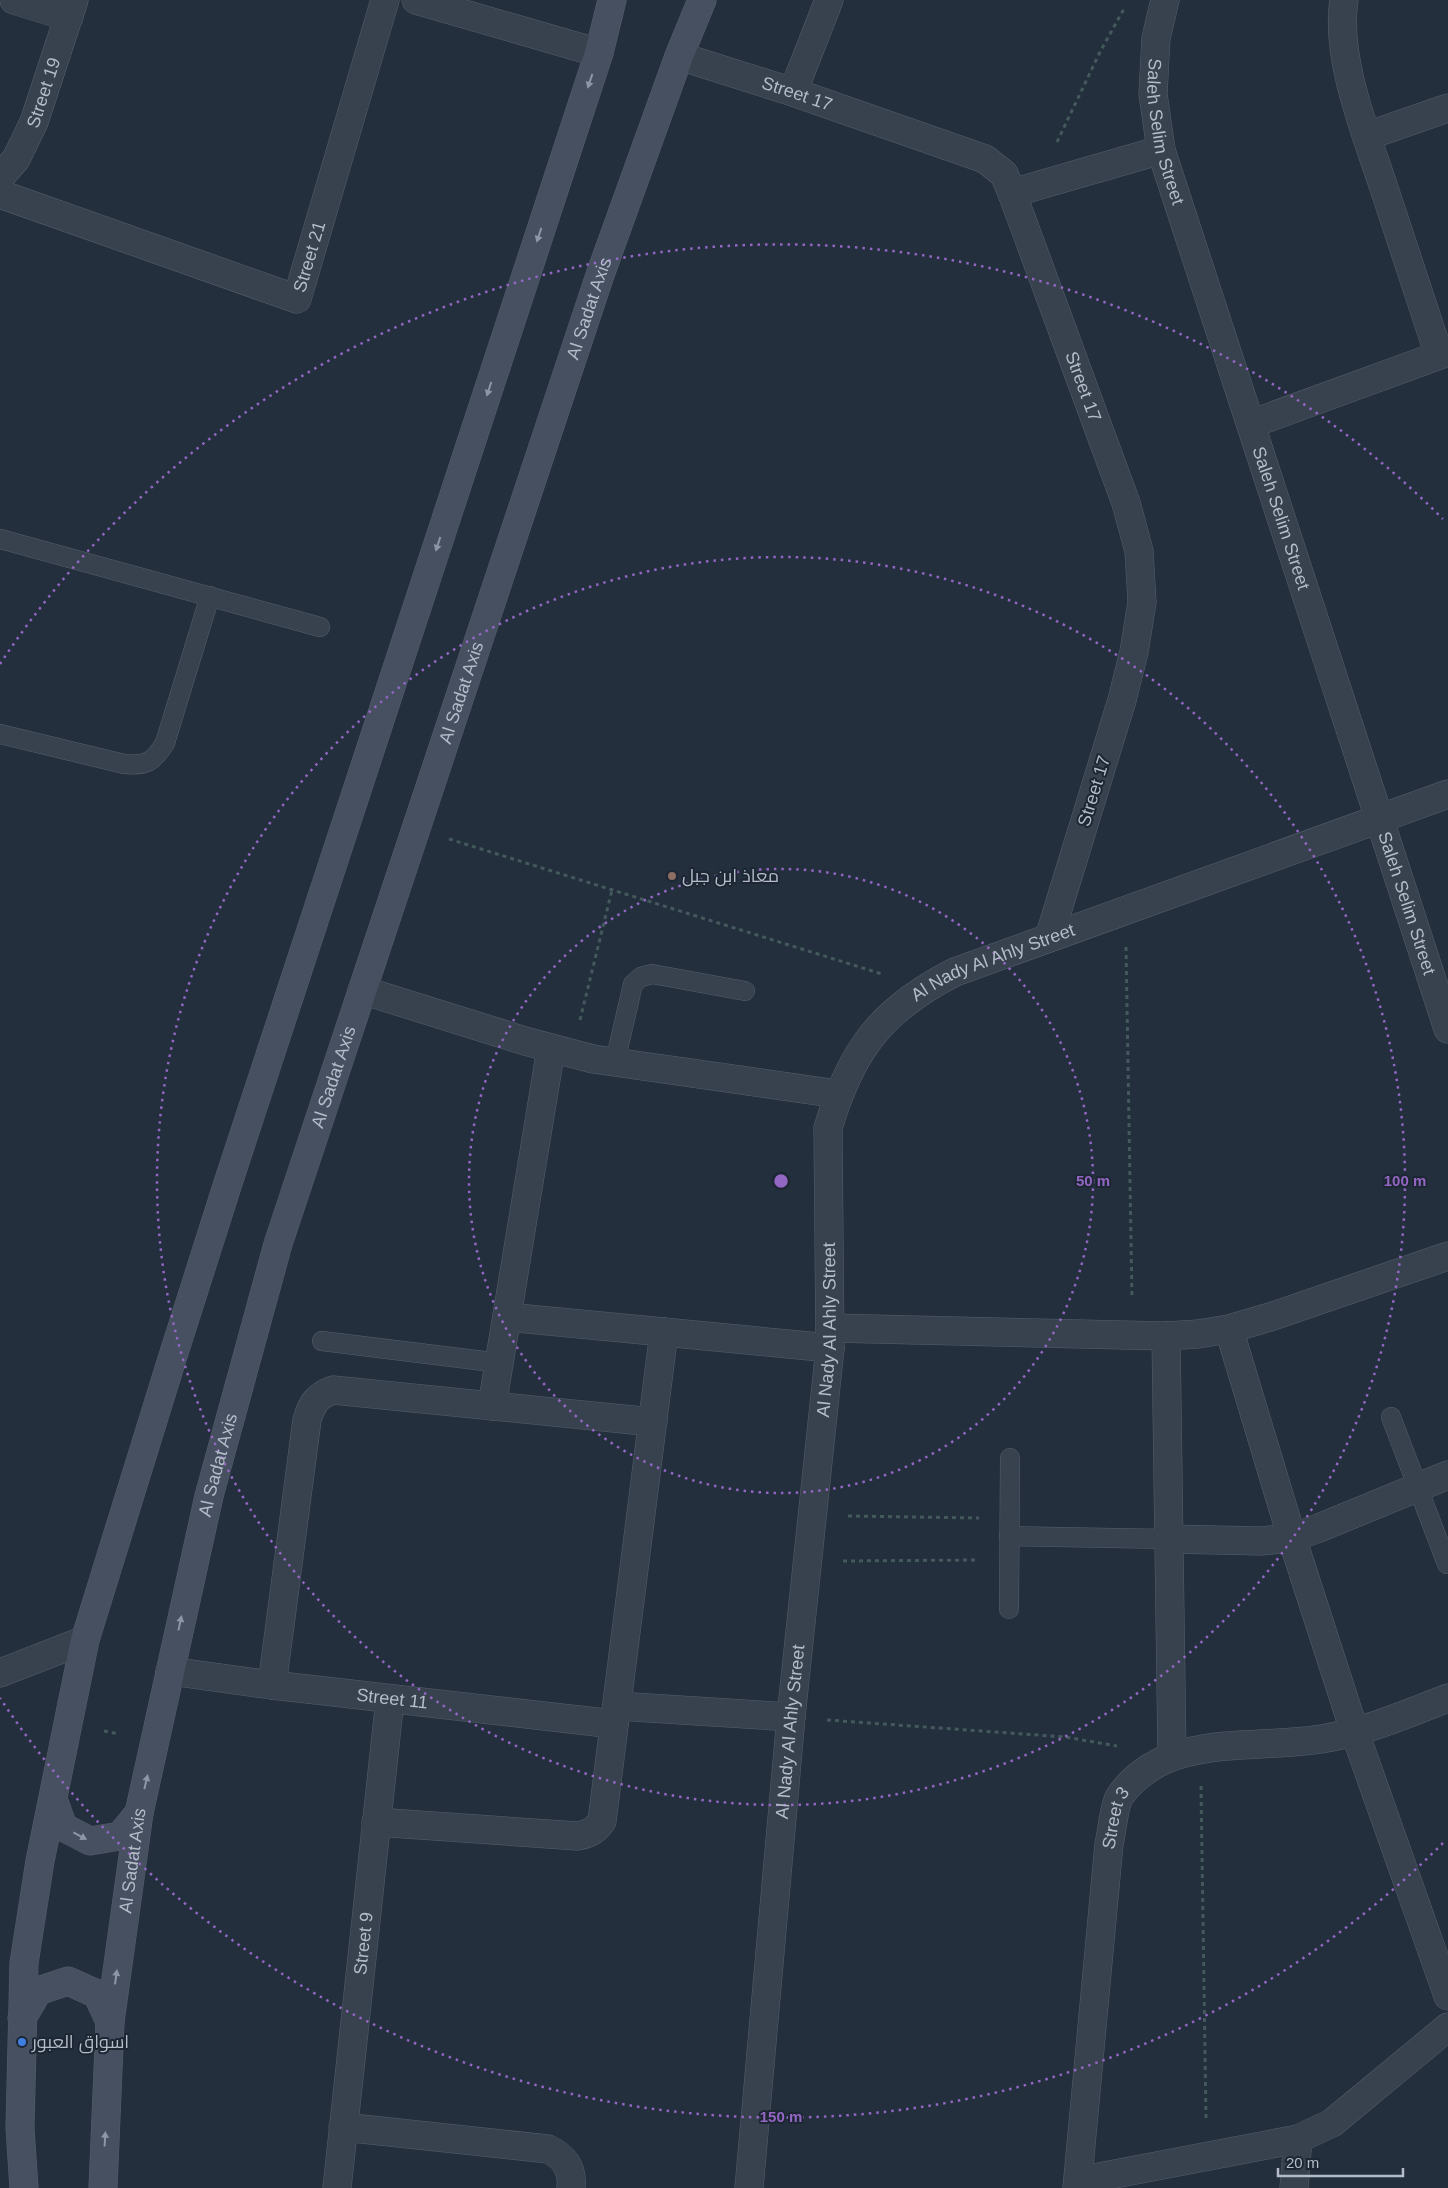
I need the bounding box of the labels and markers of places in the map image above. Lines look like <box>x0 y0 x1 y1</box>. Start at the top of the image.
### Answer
place label: معاذ ابن جبل <box>682 866 779 887</box>
marker: معاذ ابن جبل <box>666 870 678 882</box>
centre of rings <box>772 1172 790 1190</box>
place label: اسواق العبور <box>31 2032 129 2054</box>
marker: اسواق العبور <box>16 2036 28 2048</box>

